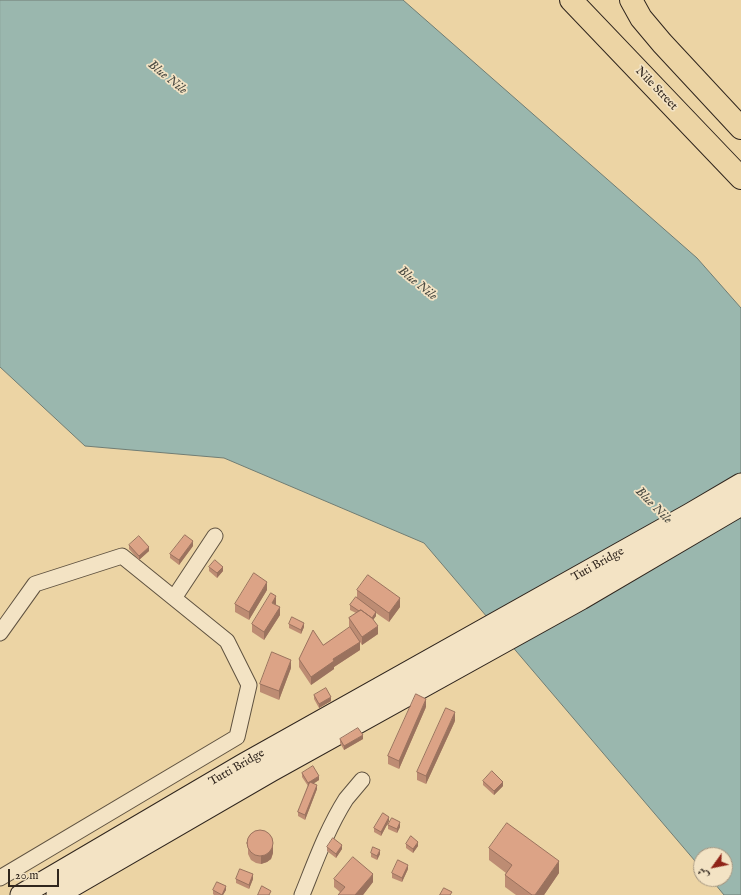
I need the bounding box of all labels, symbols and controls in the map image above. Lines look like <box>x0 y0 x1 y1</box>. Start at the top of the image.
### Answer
water label: Blue Nile <box>144 58 190 98</box>
street label: Nile Street <box>632 64 680 114</box>
water label: Blue Nile <box>394 264 440 304</box>
water label: Blue Nile <box>631 484 675 528</box>
street label: Tuti Bridge <box>569 545 627 585</box>
street label: Tutti Bridge <box>207 746 267 790</box>
north arrow <box>693 847 733 887</box>
scale bar <box>10 861 61 887</box>
text: ش <box>695 865 713 881</box>
text: 20 m <box>15 868 38 883</box>

